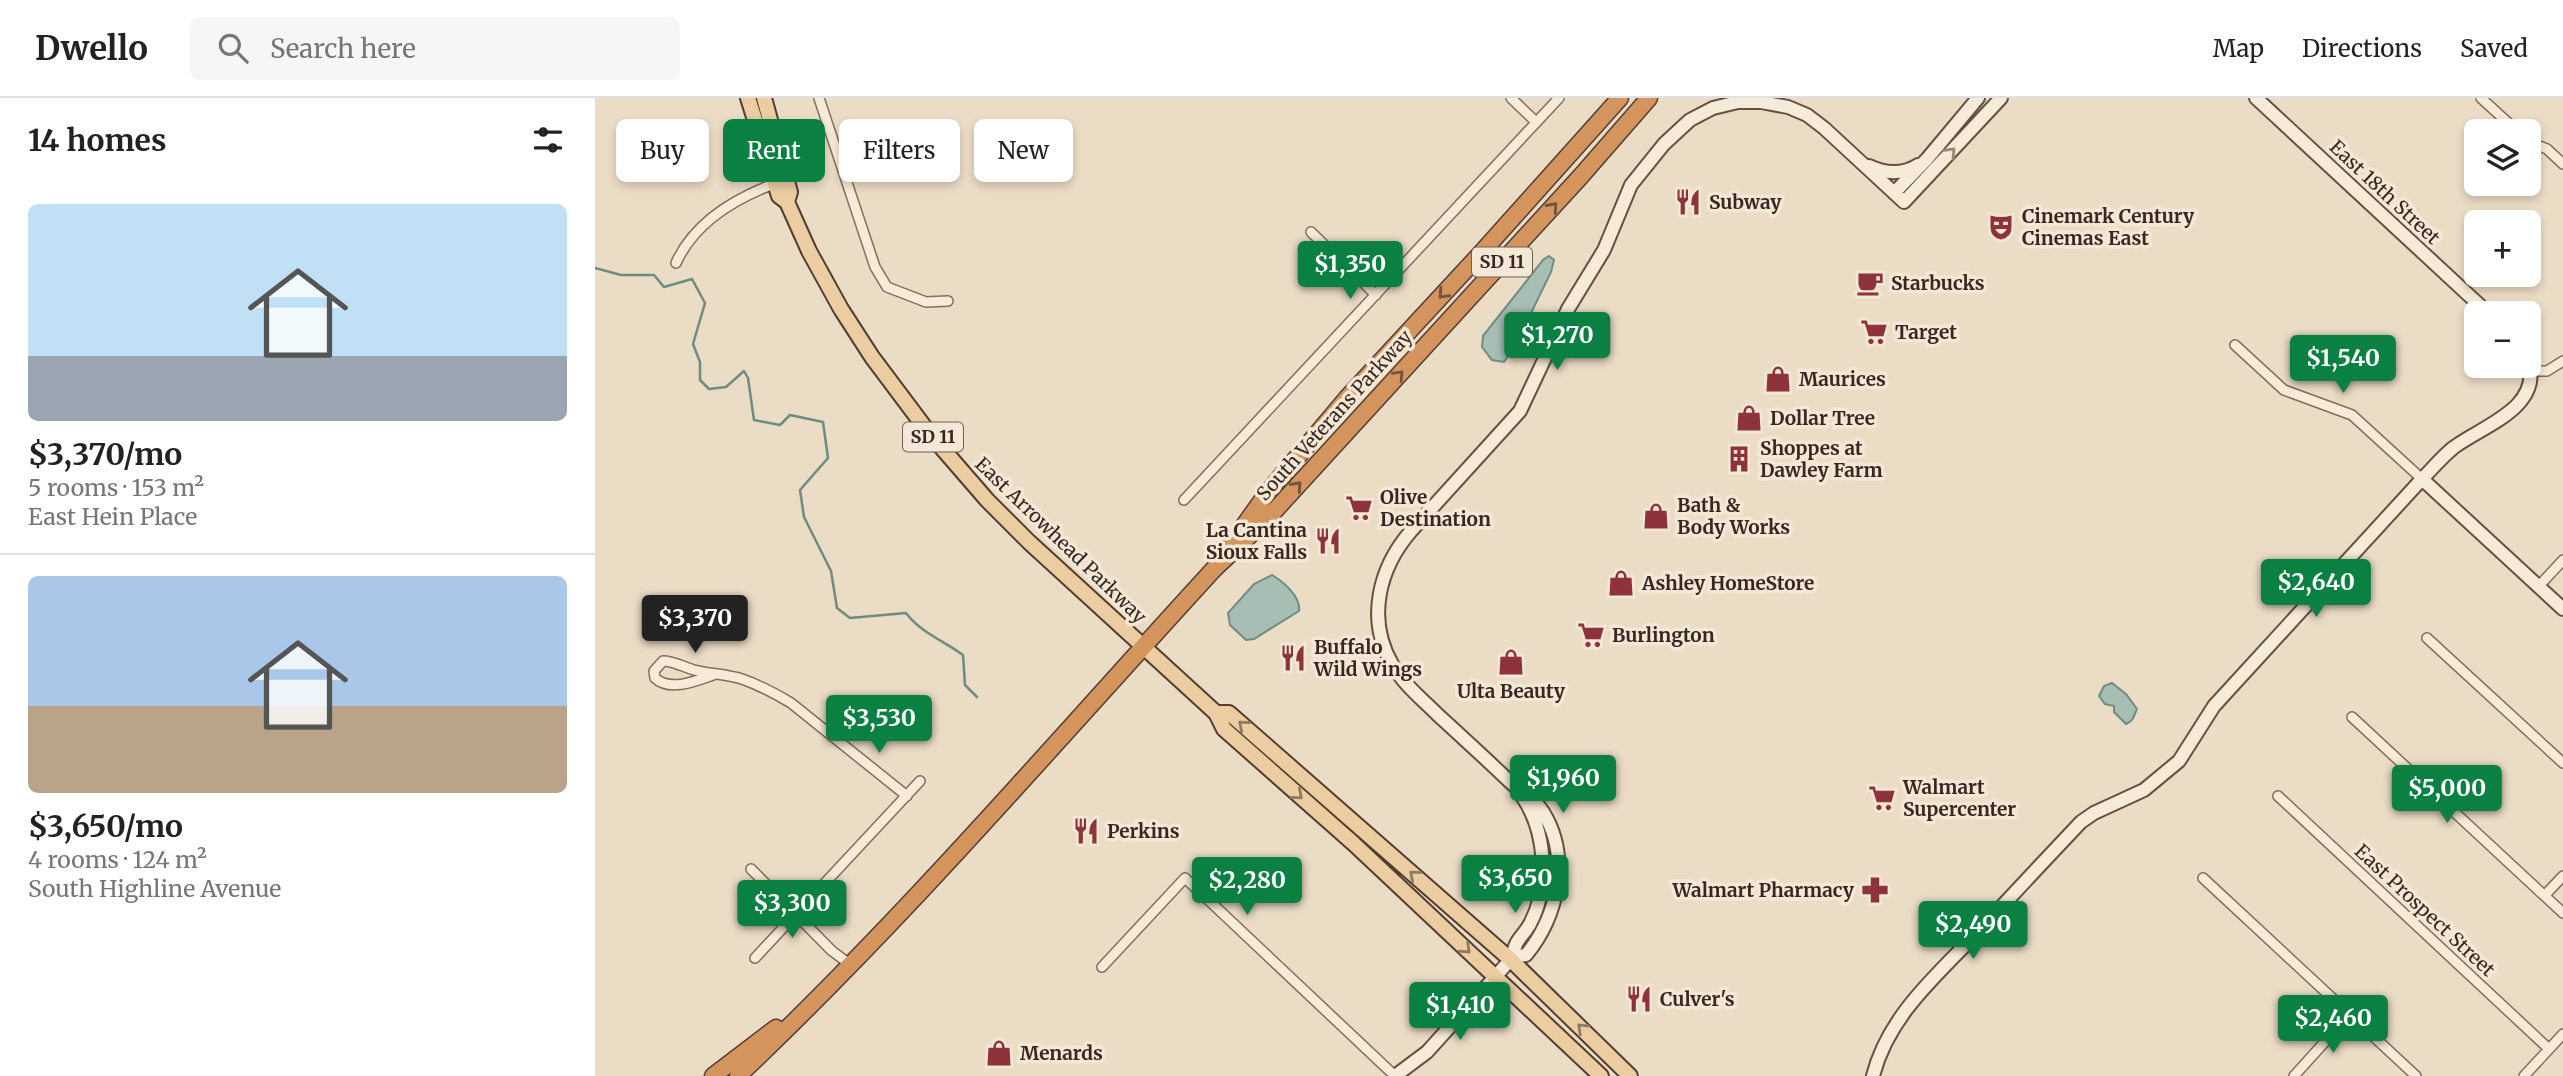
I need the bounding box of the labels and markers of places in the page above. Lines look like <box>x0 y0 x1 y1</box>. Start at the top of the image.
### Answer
restaurant icon: Subway <box>1673 187 1703 217</box>
place label: Subway <box>1709 190 1782 214</box>
place label: Cinemark Century Cinemas East <box>2022 204 2195 250</box>
theatre icon: Cinemark Century Cinemas East <box>1986 212 2016 242</box>
pin: $1,350 <box>1293 242 1407 301</box>
cafe icon: Starbucks <box>1855 268 1885 298</box>
place label: Starbucks <box>1891 271 1985 295</box>
pin: $1,270 <box>1500 313 1614 372</box>
supermarket icon: Target <box>1859 317 1889 347</box>
place label: Target <box>1895 320 1957 344</box>
pin: $1,540 <box>2286 336 2400 395</box>
shop icon: Maurices <box>1763 364 1793 394</box>
place label: Maurices <box>1799 367 1886 391</box>
shop icon: Dollar Tree <box>1734 403 1764 433</box>
place label: Dollar Tree <box>1770 406 1875 430</box>
place label: Shoppes at Dawley Farm <box>1760 436 1883 482</box>
building icon: Shoppes at Dawley Farm <box>1724 444 1754 474</box>
place label: Olive Destination <box>1380 485 1491 531</box>
supermarket icon: Olive Destination <box>1344 493 1374 523</box>
place label: Bath & Body Works <box>1677 493 1790 539</box>
shop icon: Bath & Body Works <box>1641 501 1671 531</box>
place label: La Cantina Sioux Falls <box>1206 518 1307 564</box>
restaurant icon: La Cantina Sioux Falls <box>1313 526 1343 556</box>
pin: $2,640 <box>2259 560 2373 619</box>
shop icon: Ashley HomeStore <box>1606 568 1636 598</box>
place label: Ashley HomeStore <box>1641 571 1814 595</box>
pin: $3,370 <box>638 596 752 655</box>
supermarket icon: Burlington <box>1576 620 1606 650</box>
place label: Burlington <box>1612 623 1715 647</box>
place label: Buffalo Wild Wings <box>1313 635 1422 681</box>
restaurant icon: Buffalo Wild Wings <box>1278 643 1308 673</box>
shop icon: Ulta Beauty <box>1496 647 1526 677</box>
place label: Ulta Beauty <box>1457 679 1566 703</box>
pin: $3,530 <box>822 696 936 755</box>
pin: $1,960 <box>1506 756 1620 815</box>
pin: $5,000 <box>2390 766 2504 825</box>
place label: Walmart Supercenter <box>1902 775 2016 821</box>
supermarket icon: Walmart Supercenter <box>1867 783 1897 813</box>
restaurant icon: Perkins <box>1071 816 1101 846</box>
place label: Perkins <box>1107 819 1180 843</box>
pin: $3,650 <box>1458 856 1572 915</box>
pin: $2,280 <box>1190 858 1304 917</box>
pharmacy icon: Walmart Pharmacy <box>1860 875 1890 905</box>
place label: Walmart Pharmacy <box>1672 878 1855 902</box>
pin: $3,300 <box>735 880 849 940</box>
pin: $2,490 <box>1916 902 2030 961</box>
pin: $1,410 <box>1403 982 1517 1042</box>
restaurant icon: Culver's <box>1624 984 1654 1014</box>
place label: Culver's <box>1660 987 1735 1011</box>
pin: $2,460 <box>2276 996 2390 1055</box>
shop icon: Menards <box>984 1038 1014 1068</box>
place label: Menards <box>1020 1041 1103 1065</box>

